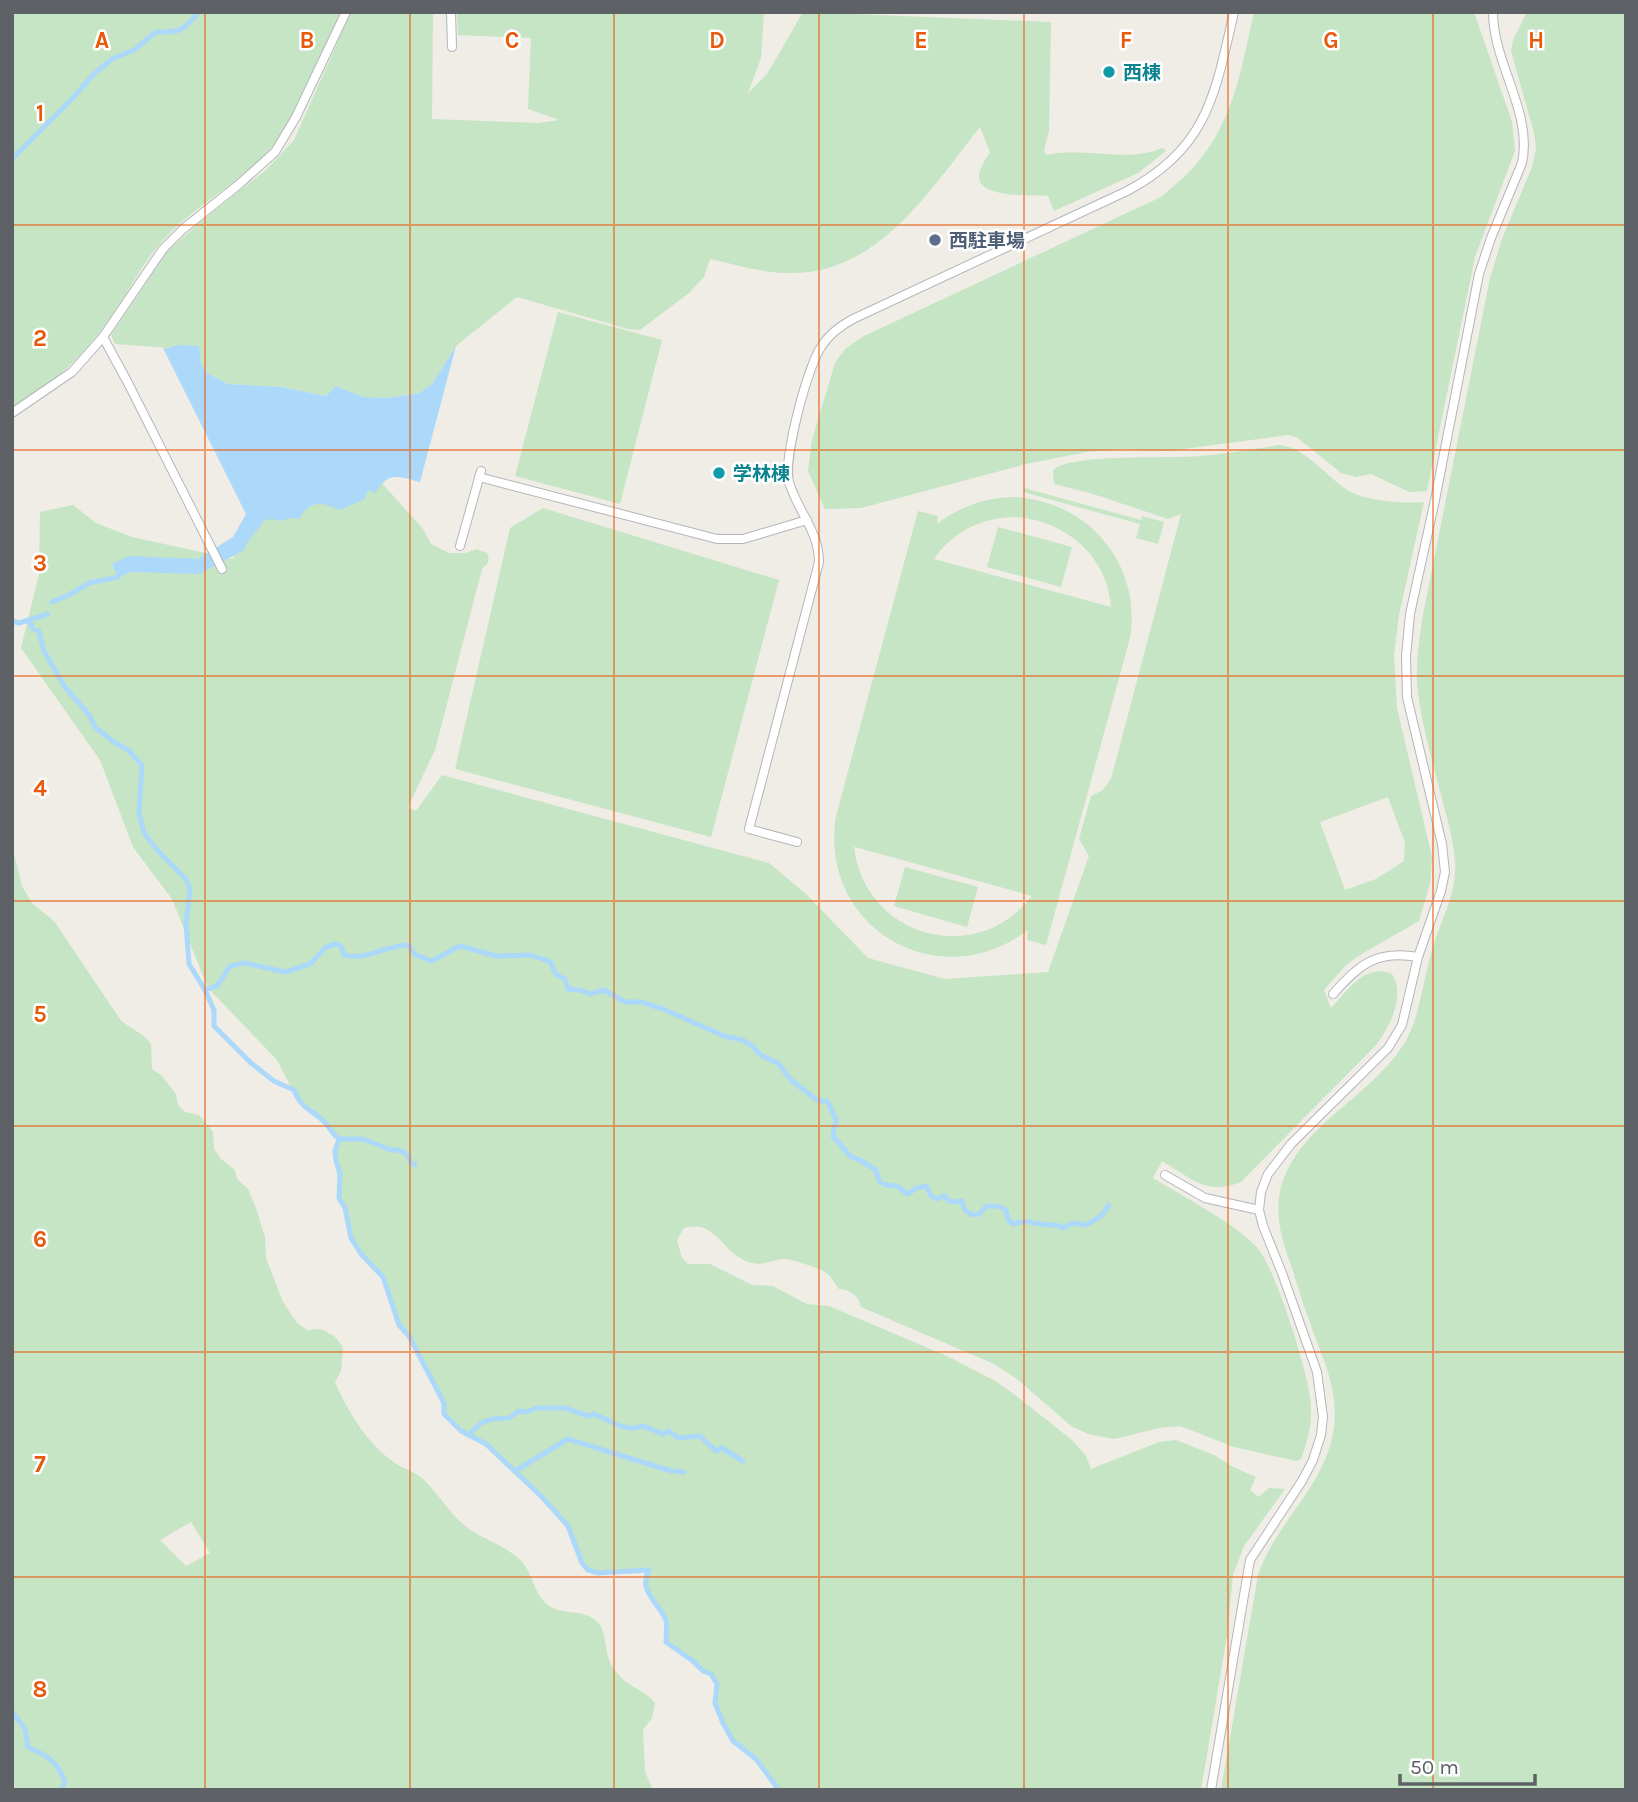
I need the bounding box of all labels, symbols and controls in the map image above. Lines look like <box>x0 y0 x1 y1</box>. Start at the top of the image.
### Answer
text: A <box>95 27 109 54</box>
text: B <box>300 27 314 54</box>
text: C <box>505 27 519 54</box>
text: D <box>709 27 725 54</box>
text: E <box>914 27 928 54</box>
text: F <box>1120 27 1132 54</box>
text: G <box>1323 27 1339 54</box>
text: H <box>1528 27 1544 54</box>
place label: 西棟 <box>1123 62 1161 84</box>
marker: 西棟 <box>1101 64 1117 80</box>
text: 1 <box>36 100 44 127</box>
place label: 西駐車場 <box>949 230 1025 252</box>
marker: 西駐車場 <box>927 232 943 248</box>
text: 2 <box>33 325 47 352</box>
place label: 学林棟 <box>733 463 790 485</box>
marker: 学林棟 <box>711 465 727 481</box>
text: 3 <box>33 550 47 577</box>
text: 4 <box>33 775 47 802</box>
text: 5 <box>33 1001 47 1028</box>
text: 6 <box>33 1226 47 1253</box>
text: 7 <box>34 1451 46 1478</box>
text: 8 <box>33 1676 47 1703</box>
scale bar <box>1400 1742 1535 1786</box>
text: 50 m <box>1410 1755 1459 1779</box>

